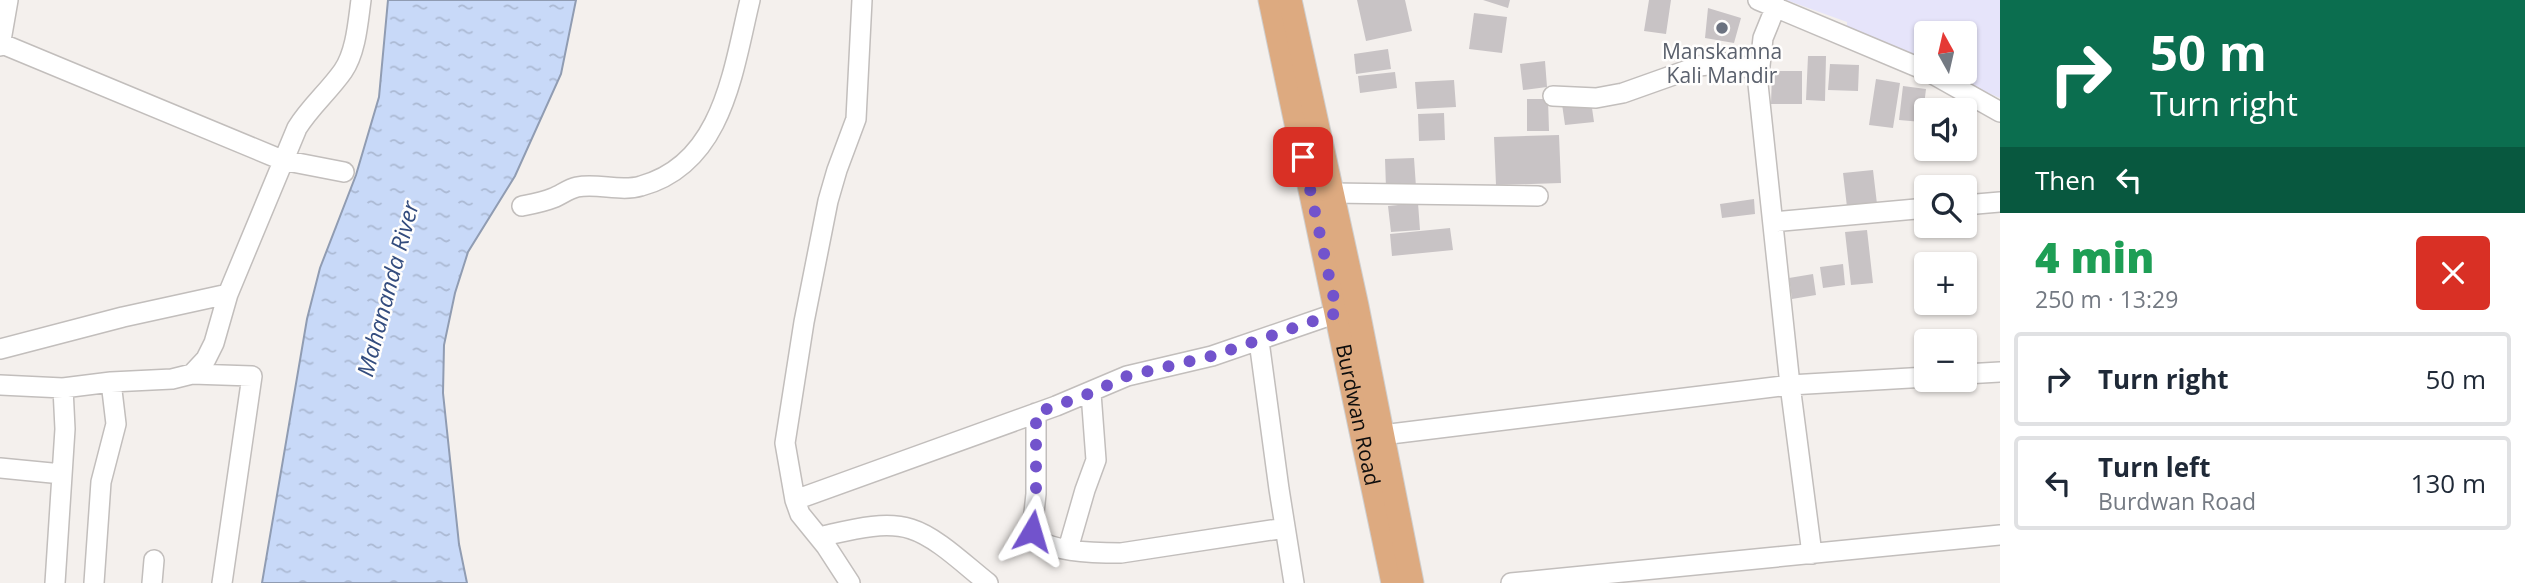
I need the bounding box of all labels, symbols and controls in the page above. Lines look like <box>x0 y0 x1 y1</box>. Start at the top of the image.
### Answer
text: 50 m <box>2150 19 2267 85</box>
marker: Manskamna Kali Mandir <box>1714 20 1730 36</box>
north arrow <box>1914 21 1978 84</box>
map controls <box>1914 21 1977 392</box>
icon: right <box>2035 28 2126 119</box>
place label: Manskamna Kali Mandir <box>1662 37 1782 89</box>
text: Turn right <box>2150 82 2298 125</box>
button: sound <box>1914 98 1977 161</box>
pin <box>1273 127 1333 187</box>
icon: arrive <box>1284 138 1322 176</box>
icon: left <box>2110 161 2148 199</box>
text: Then <box>2035 162 2096 198</box>
button: search <box>1914 175 1977 238</box>
water label: Mahananda River <box>348 197 426 380</box>
text: 4 min <box>2035 228 2154 285</box>
button: close <box>2416 236 2490 310</box>
button: + <box>1914 252 1977 315</box>
text: 250 m · 13:29 <box>2035 283 2178 315</box>
button: − <box>1914 329 1977 392</box>
street label: Burdwan Road <box>1330 341 1387 488</box>
icon: right <box>2039 360 2077 398</box>
text: Turn right <box>2098 361 2229 397</box>
text: 50 m <box>2425 361 2486 397</box>
text: Turn left <box>2098 449 2210 485</box>
icon: left <box>2039 464 2077 502</box>
text: 130 m <box>2411 465 2486 501</box>
text: Burdwan Road <box>2098 485 2256 517</box>
position arrow <box>995 494 1069 568</box>

